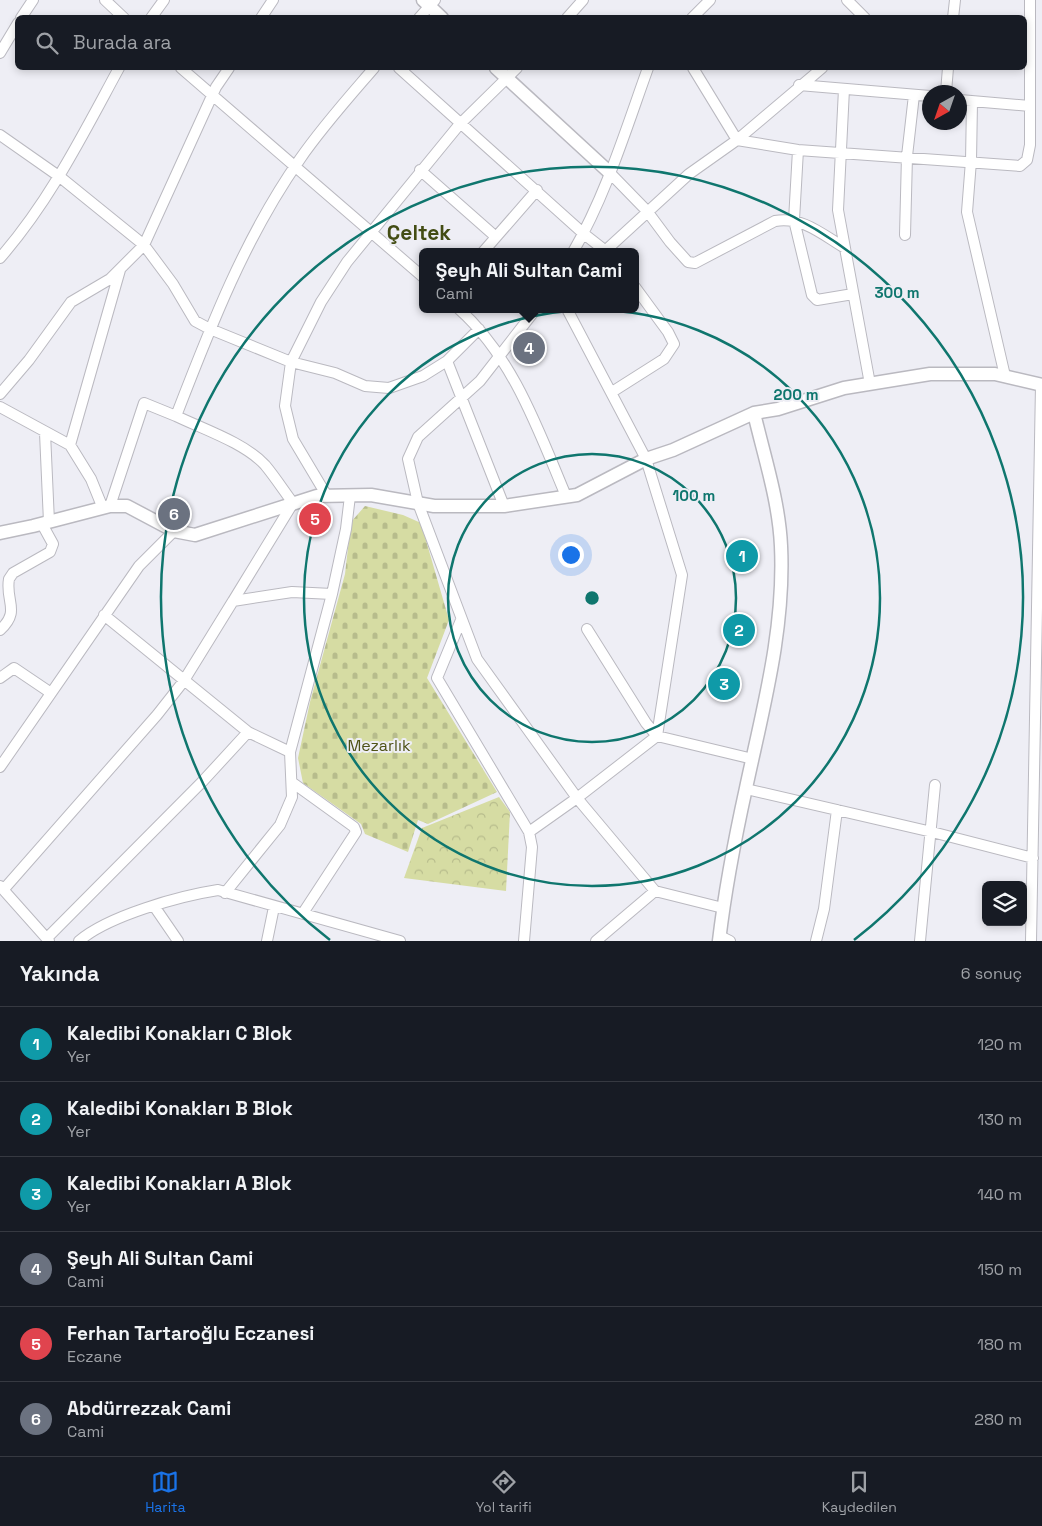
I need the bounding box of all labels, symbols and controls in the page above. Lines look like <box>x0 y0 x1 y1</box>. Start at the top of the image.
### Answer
search box <box>15 15 1027 70</box>
icon: search <box>33 29 61 57</box>
text: Burada ara <box>73 30 171 55</box>
north arrow <box>922 85 967 130</box>
district label: Çeltek <box>387 219 451 246</box>
popup <box>419 248 639 313</box>
text: Şeyh Ali Sultan Cami <box>436 258 622 283</box>
text: Cami <box>436 283 473 304</box>
text: 300 m <box>874 283 920 302</box>
pin: 4 <box>513 329 545 367</box>
text: 200 m <box>774 385 818 404</box>
text: 100 m <box>673 486 715 505</box>
pin: 6 <box>158 495 190 533</box>
pin: 5 <box>299 500 331 538</box>
pin: 1 <box>726 537 758 575</box>
your location <box>558 542 584 568</box>
centre of rings <box>583 589 601 607</box>
pin: 2 <box>723 611 755 649</box>
pin: 3 <box>708 665 740 703</box>
park label: Mezarlık <box>348 735 411 756</box>
map controls <box>982 881 1027 926</box>
button: layers <box>982 881 1027 926</box>
text: Yakında <box>20 960 99 987</box>
text: 6 sonuç <box>961 963 1022 984</box>
text: Kaledibi Konakları C Blok <box>67 1021 292 1046</box>
text: 1 <box>32 1034 40 1055</box>
text: 120 m <box>978 1034 1022 1055</box>
text: Yer <box>67 1046 91 1067</box>
text: Kaledibi Konakları B Blok <box>67 1096 293 1121</box>
text: 2 <box>31 1109 41 1130</box>
text: 130 m <box>978 1109 1022 1130</box>
text: Yer <box>67 1121 91 1142</box>
text: Kaledibi Konakları A Blok <box>67 1171 292 1196</box>
text: 3 <box>31 1184 41 1205</box>
text: 140 m <box>977 1184 1022 1205</box>
text: Yer <box>67 1196 91 1217</box>
text: Şeyh Ali Sultan Cami <box>67 1246 253 1271</box>
text: 4 <box>31 1259 41 1280</box>
text: 150 m <box>978 1259 1022 1280</box>
text: Cami <box>67 1271 104 1292</box>
text: Ferhan Tartaroğlu Eczanesi <box>67 1321 314 1346</box>
text: 5 <box>31 1334 41 1355</box>
text: 180 m <box>977 1334 1022 1355</box>
text: Eczane <box>67 1346 122 1367</box>
text: Abdürrezzak Cami <box>67 1396 231 1421</box>
text: 6 <box>31 1409 41 1430</box>
text: 280 m <box>974 1409 1022 1430</box>
text: Cami <box>67 1421 104 1442</box>
tab: Harita <box>145 1468 186 1516</box>
tab: Yol tarifi <box>476 1468 532 1516</box>
tab: Kaydedilen <box>822 1468 897 1516</box>

